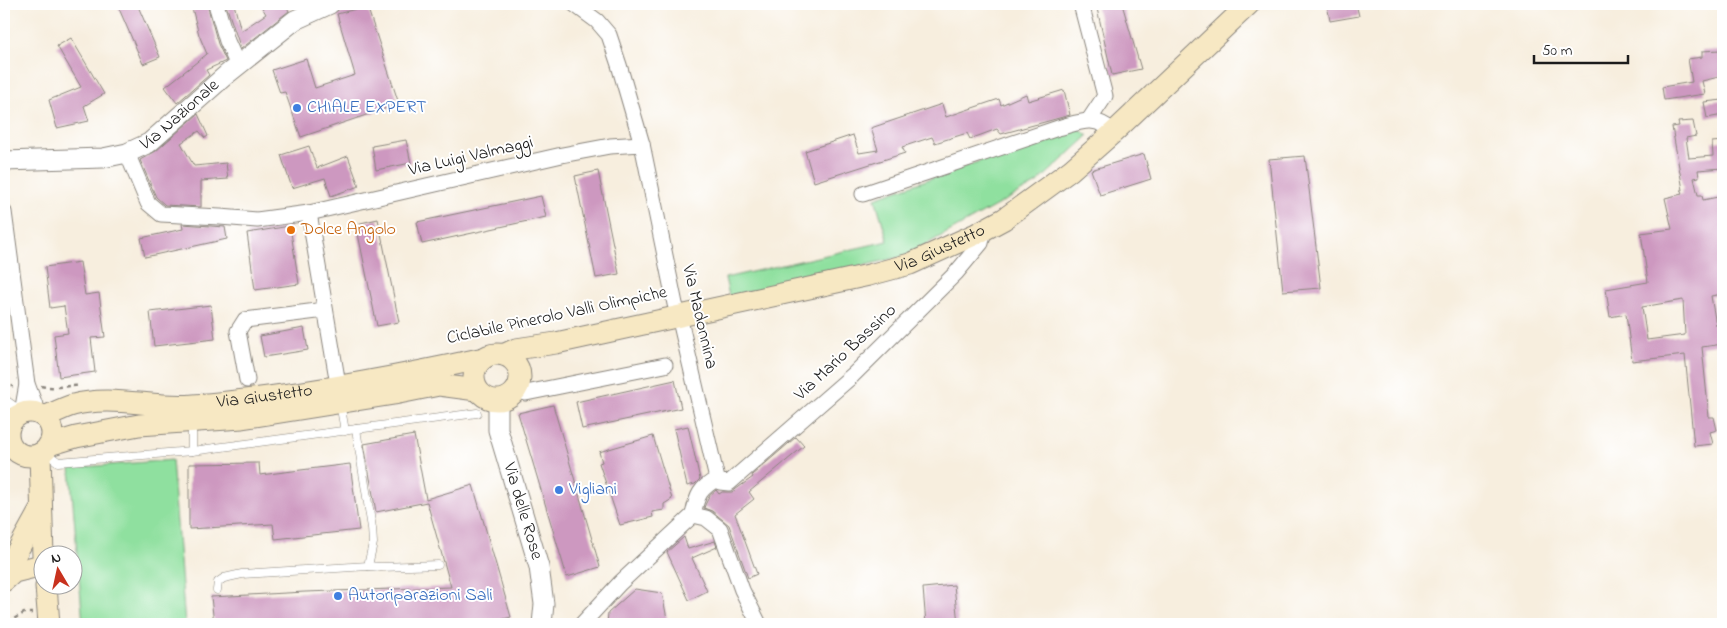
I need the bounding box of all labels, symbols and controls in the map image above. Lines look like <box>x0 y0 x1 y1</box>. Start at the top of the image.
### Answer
scale bar <box>1534 32 1628 64</box>
text: 50 m <box>1542 40 1573 62</box>
street label: Via Nazionale <box>135 73 226 159</box>
place label: CHIALE EXPERT <box>307 95 427 121</box>
marker: CHIALE EXPERT <box>291 102 303 114</box>
street label: Via Luigi Valmaggi <box>405 130 536 185</box>
place label: Dolce Angolo <box>300 217 396 244</box>
street label: Via Giustetto <box>891 218 990 281</box>
marker: Dolce Angolo <box>285 224 297 236</box>
street label: Via Madonnina <box>674 261 724 372</box>
street label: Ciclabile Pinerolo Valli Olimpiche <box>444 280 670 352</box>
street label: Via Mario Bassino <box>788 299 903 408</box>
street label: Via Giustetto <box>214 378 314 416</box>
street label: Via delle Rose <box>495 459 549 564</box>
place label: Vigliani <box>568 477 617 504</box>
marker: Vigliani <box>553 484 565 496</box>
north arrow <box>32 546 82 596</box>
text: N <box>50 548 63 570</box>
place label: Autoriparazioni Sali <box>348 583 493 609</box>
marker: Autoriparazioni Sali <box>332 590 344 602</box>

